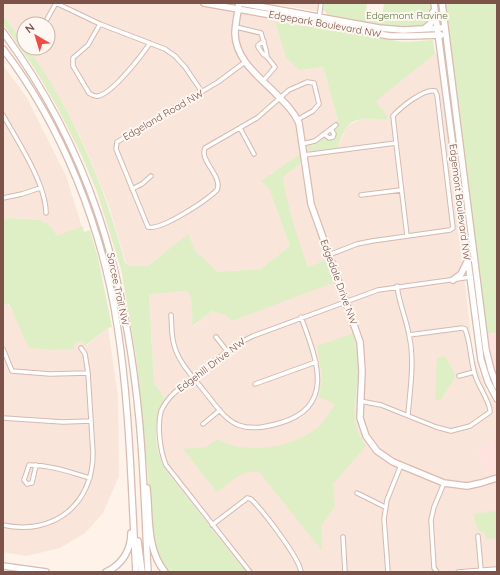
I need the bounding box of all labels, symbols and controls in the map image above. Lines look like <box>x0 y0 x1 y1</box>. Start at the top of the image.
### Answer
street label: Edgepark Boulevard NW <box>268 8 383 40</box>
park label: Edgemont Ravine <box>366 9 448 22</box>
north arrow <box>16 16 56 56</box>
text: N <box>22 20 37 36</box>
street label: Edgeland Road NW <box>120 87 206 143</box>
street label: Edgemont Boulevard NW <box>446 143 474 261</box>
street label: Edgedale Drive NW <box>318 238 361 327</box>
street label: Sarcee Trail NW <box>104 252 132 327</box>
street label: Edgehill Drive NW <box>174 335 248 395</box>

